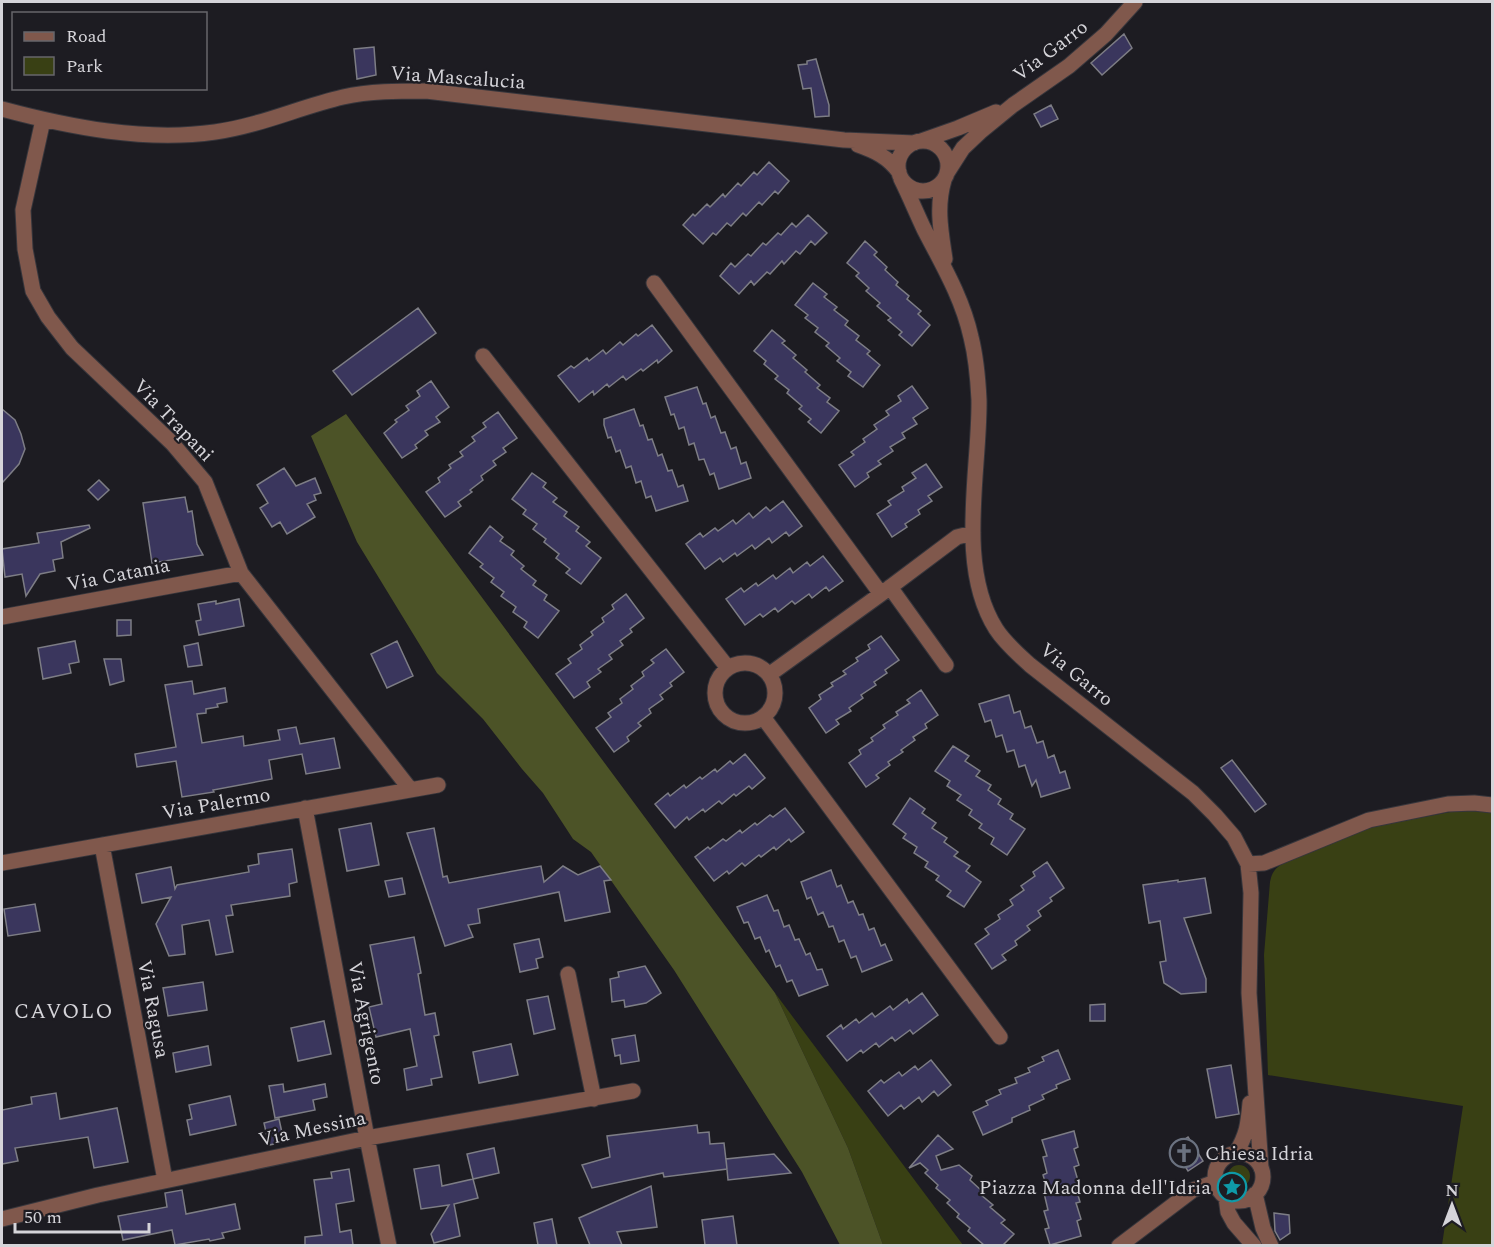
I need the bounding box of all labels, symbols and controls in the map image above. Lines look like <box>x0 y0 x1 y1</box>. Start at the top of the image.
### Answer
legend <box>12 12 207 90</box>
street label: Via Garro <box>1007 12 1095 89</box>
text: Road <box>66 23 107 50</box>
text: Park <box>66 53 103 80</box>
street label: Via Mascalucia <box>389 58 527 98</box>
street label: Via Trapani <box>126 372 221 469</box>
street label: Via Catania <box>64 550 173 600</box>
street label: Via Garro <box>1033 636 1120 714</box>
street label: Via Palermo <box>160 780 273 828</box>
street label: Via Ragusa <box>129 957 177 1061</box>
street label: Via Agrigento <box>339 959 393 1088</box>
district label: CAVOLO <box>14 996 114 1028</box>
street label: Via Messina <box>256 1103 369 1155</box>
church icon: Chiesa Idria <box>1168 1137 1200 1169</box>
place label: Chiesa Idria <box>1205 1139 1314 1169</box>
place icon: Piazza Madonna dell'Idria <box>1216 1171 1248 1203</box>
place label: Piazza Madonna dell'Idria <box>979 1173 1211 1203</box>
north arrow <box>1422 1175 1482 1235</box>
text: N <box>1445 1179 1459 1203</box>
scale bar <box>15 1196 148 1234</box>
text: 50 m <box>24 1204 62 1231</box>

